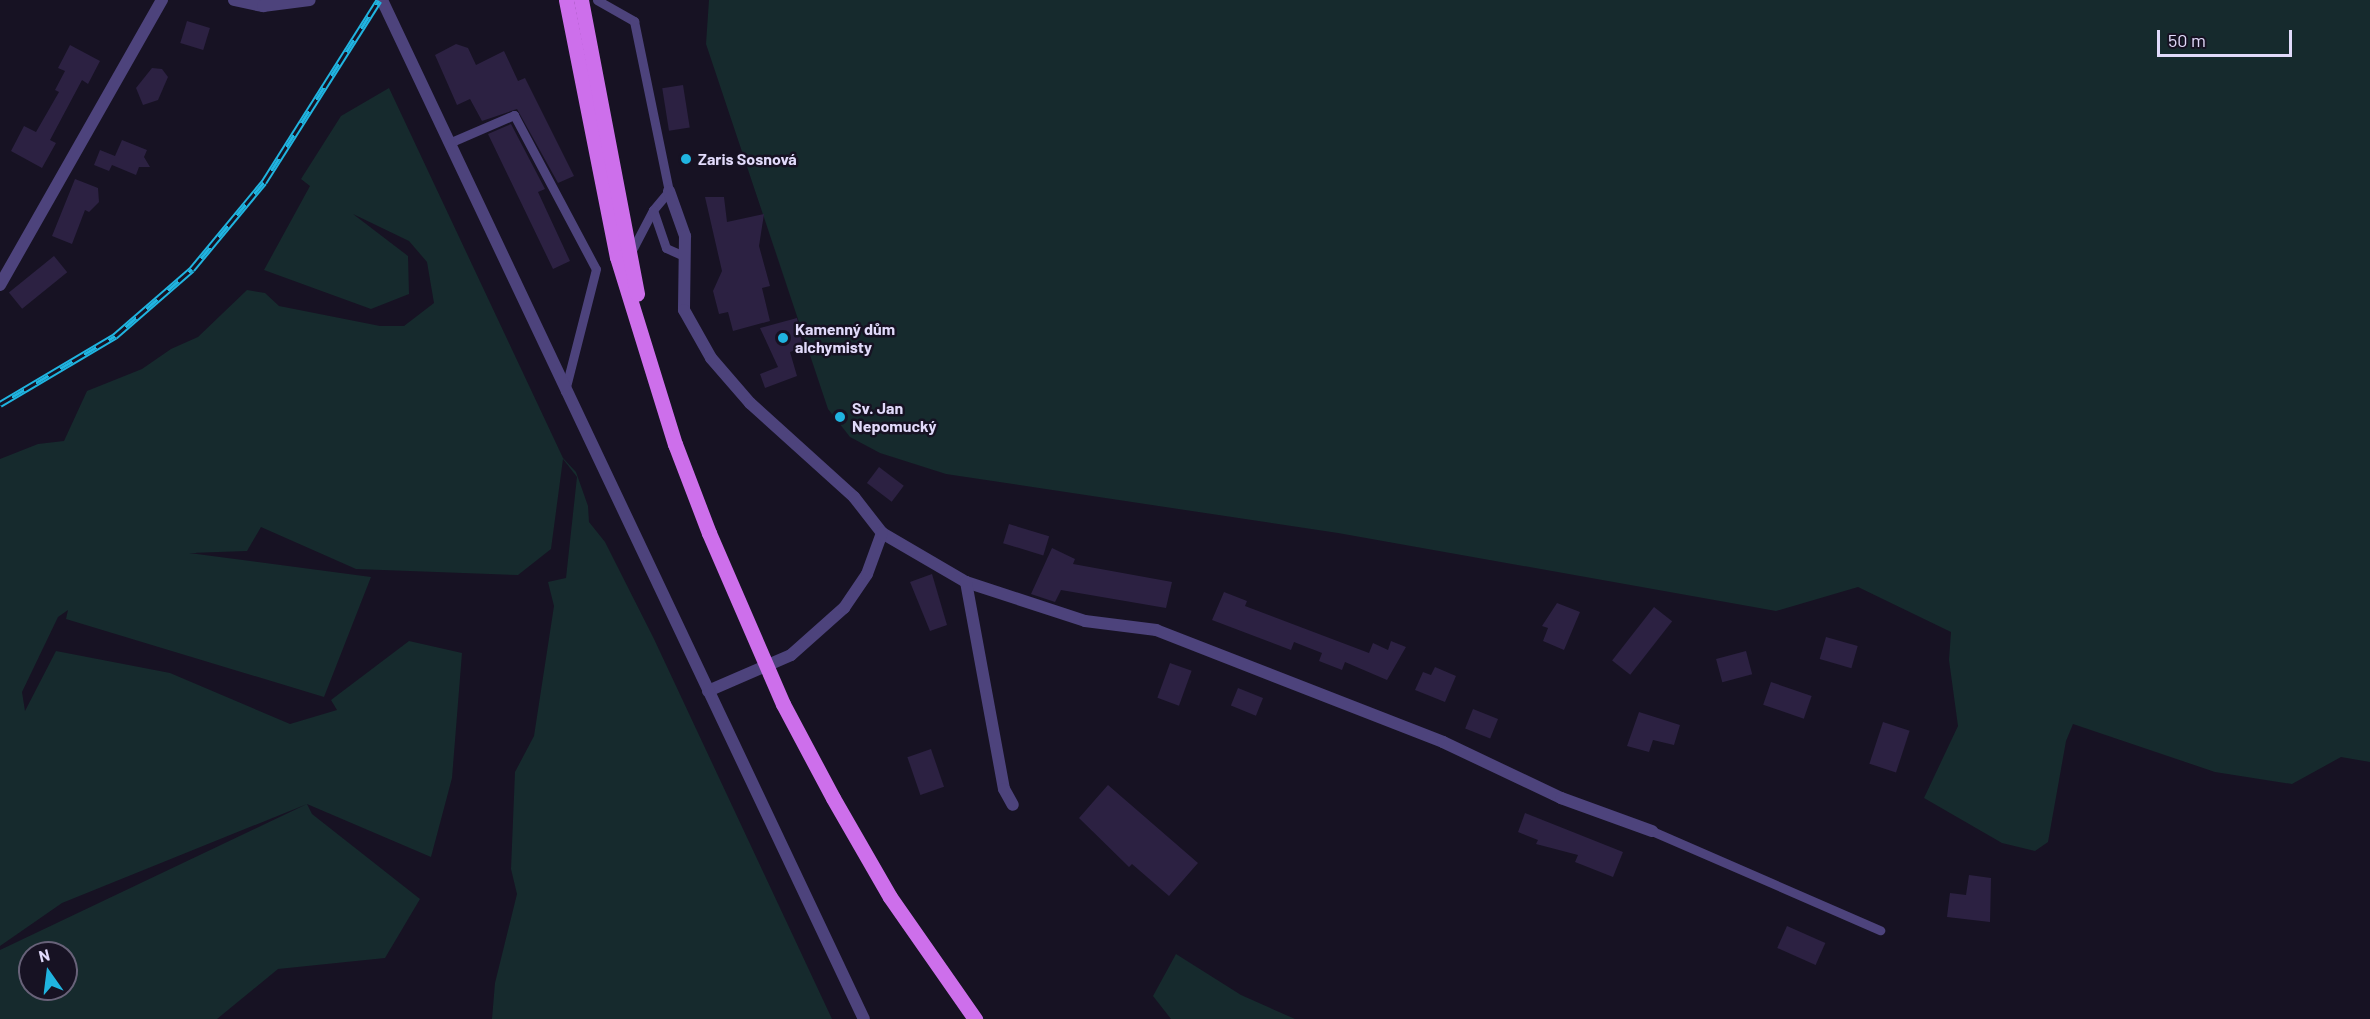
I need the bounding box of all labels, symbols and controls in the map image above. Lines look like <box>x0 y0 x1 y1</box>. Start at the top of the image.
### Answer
scale bar <box>2160 18 2295 56</box>
text: 50 m <box>2168 29 2206 51</box>
place label: Zaris Sosnová <box>698 149 797 169</box>
marker: Zaris Sosnová <box>679 152 693 166</box>
place label: Kamenný dům alchymisty <box>795 319 895 357</box>
marker: Kamenný dům alchymisty <box>776 331 790 345</box>
place label: Sv. Jan Nepomucký <box>852 398 937 436</box>
marker: Sv. Jan Nepomucký <box>833 410 847 424</box>
north arrow <box>18 941 78 1001</box>
text: N <box>37 944 51 965</box>

